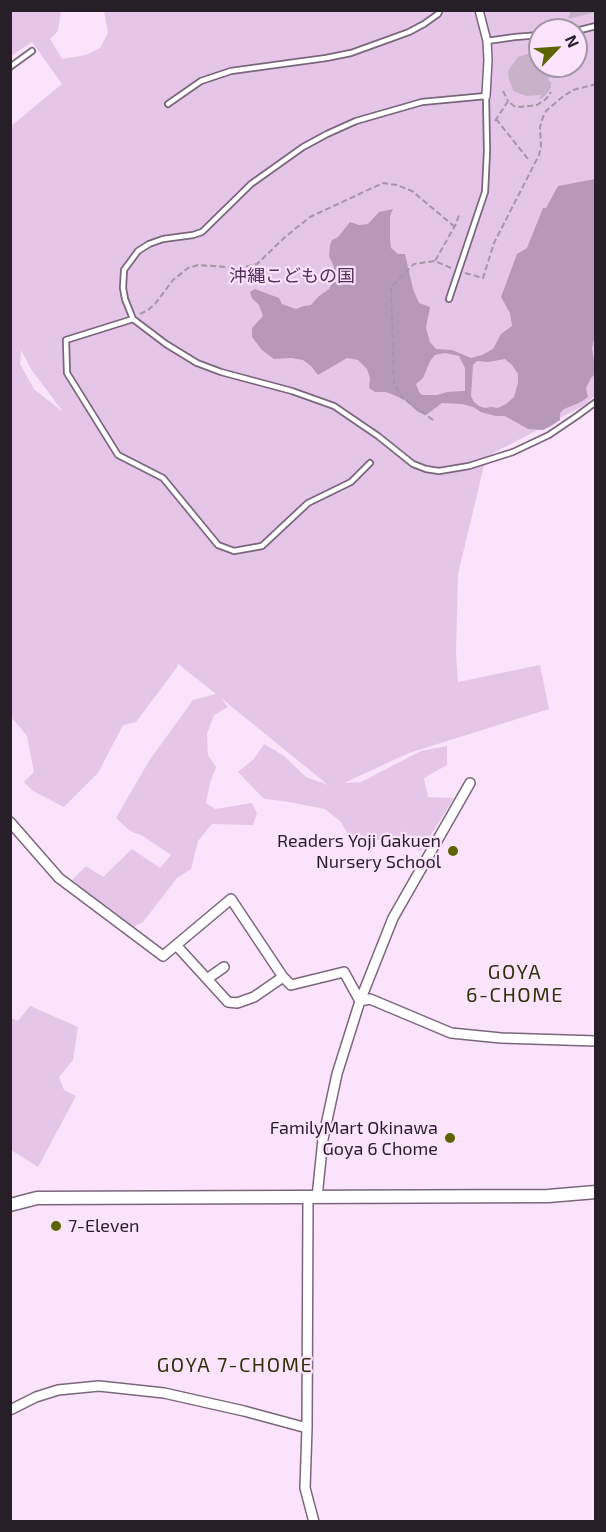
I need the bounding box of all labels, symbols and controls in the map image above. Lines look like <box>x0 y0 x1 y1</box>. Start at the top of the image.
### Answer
north arrow <box>528 18 588 78</box>
text: N <box>562 32 584 50</box>
park label: 沖縄こどもの国 <box>229 265 355 287</box>
place label: Readers Yoji Gakuen Nursery School <box>277 830 441 872</box>
marker: Readers Yoji Gakuen Nursery School <box>446 844 460 858</box>
district label: GOYA 6-CHOME <box>466 960 564 1007</box>
place label: FamilyMart Okinawa Goya 6 Chome <box>270 1117 438 1160</box>
marker: FamilyMart Okinawa Goya 6 Chome <box>443 1131 457 1145</box>
place label: 7-Eleven <box>68 1215 140 1237</box>
marker: 7-Eleven <box>49 1219 63 1233</box>
district label: GOYA 7-CHOME <box>157 1353 313 1377</box>

